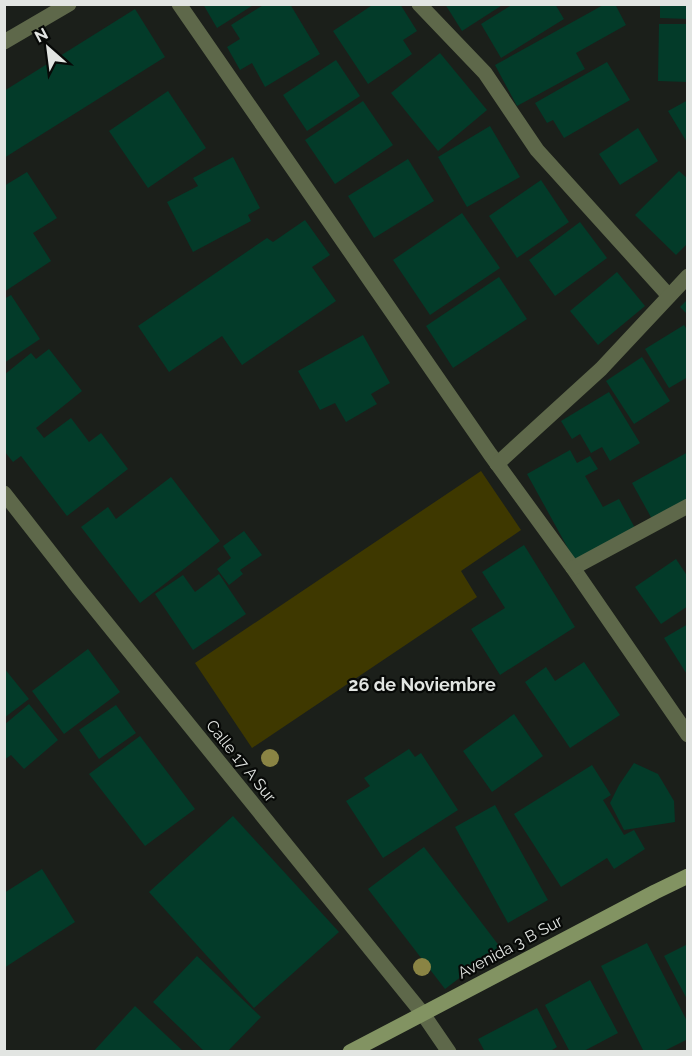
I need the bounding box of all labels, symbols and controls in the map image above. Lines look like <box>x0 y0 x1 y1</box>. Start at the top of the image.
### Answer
north arrow <box>18 18 78 78</box>
text: N <box>31 24 51 46</box>
district label: 26 de Noviembre <box>348 674 496 695</box>
street label: Calle 17 A Sur <box>202 716 280 806</box>
street label: Avenida 3 B Sur <box>454 911 566 983</box>

